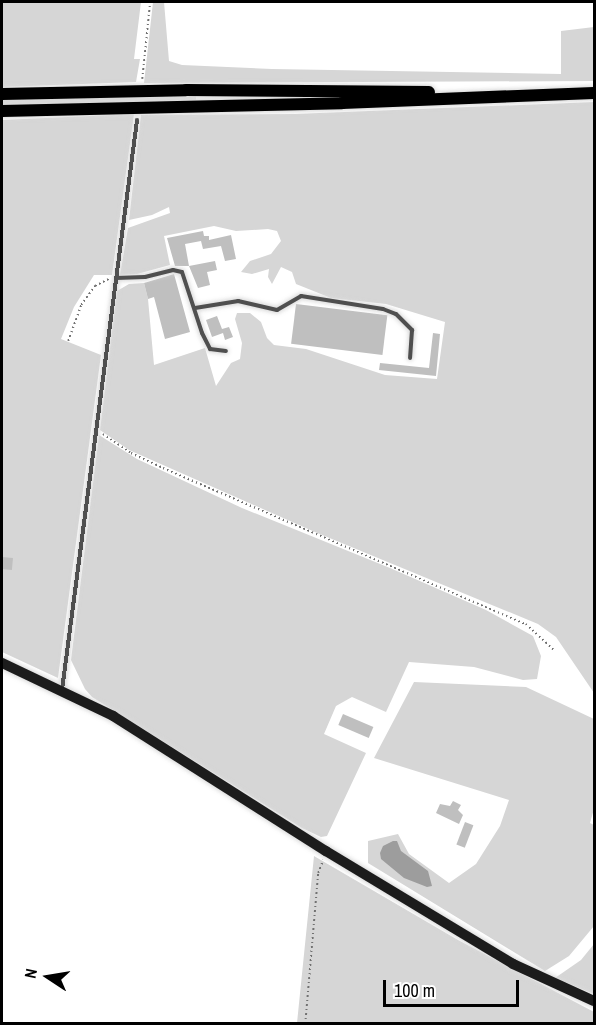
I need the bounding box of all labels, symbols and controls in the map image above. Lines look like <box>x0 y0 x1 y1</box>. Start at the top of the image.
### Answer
north arrow <box>18 947 78 1007</box>
text: N <box>19 966 42 980</box>
scale bar <box>386 968 522 1006</box>
text: 100 m <box>394 978 435 1003</box>

